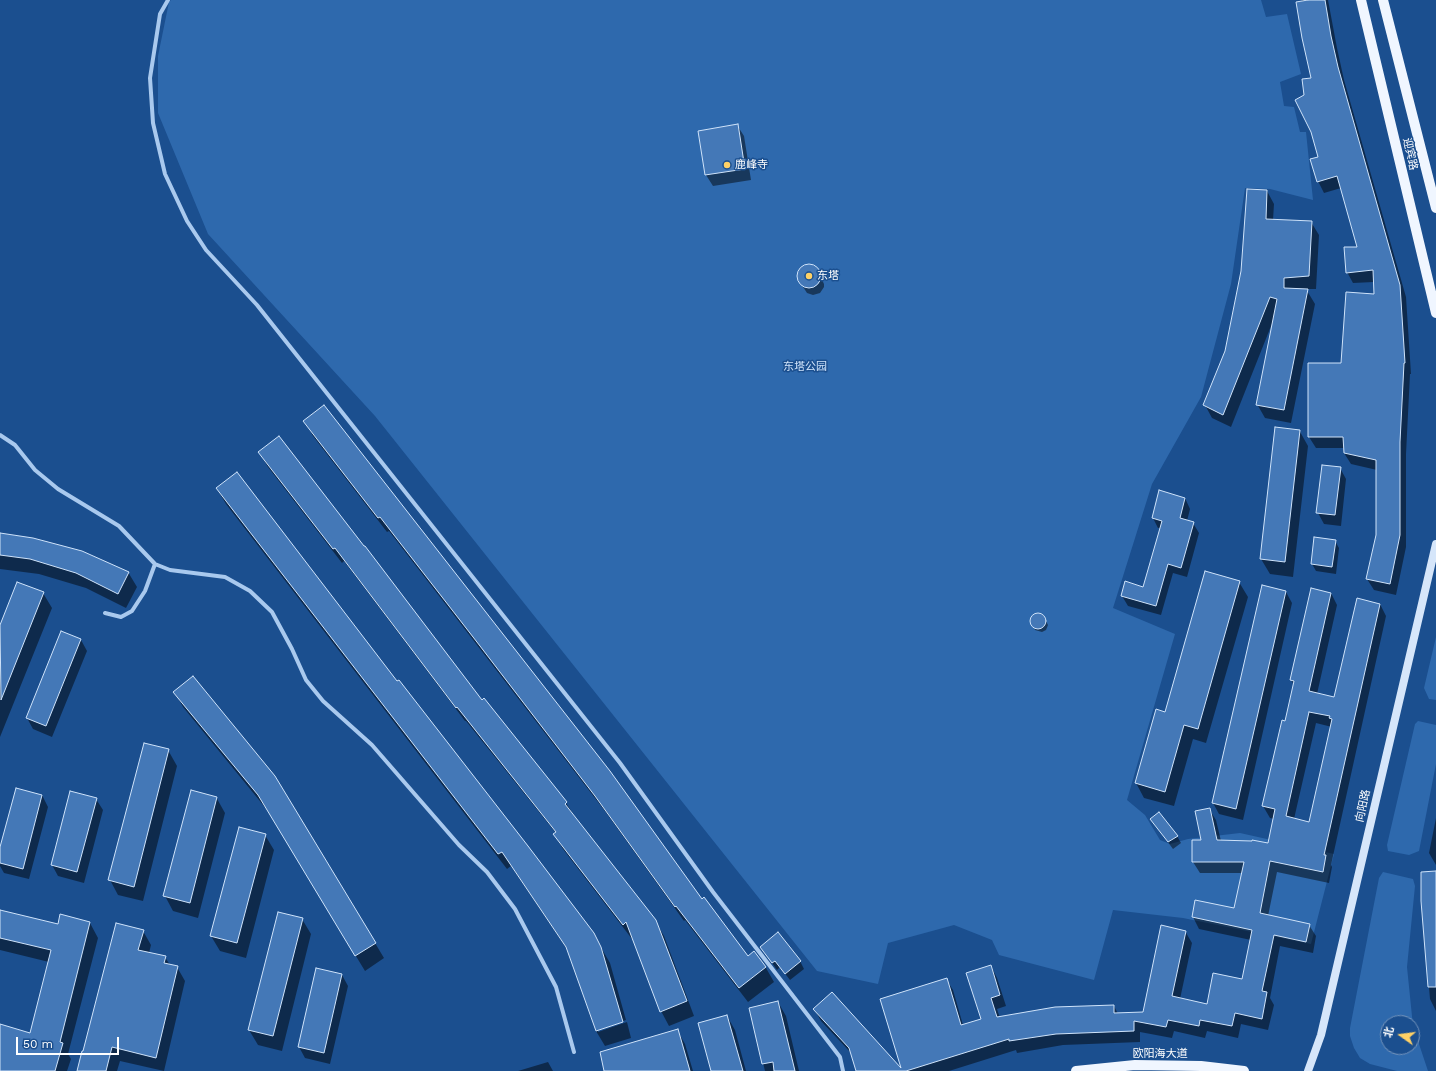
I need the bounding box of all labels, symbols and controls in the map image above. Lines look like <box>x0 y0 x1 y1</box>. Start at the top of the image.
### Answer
street label: 迎宾路 <box>1400 136 1420 172</box>
place label: 鹿峰寺 <box>735 158 768 172</box>
marker: 鹿峰寺 <box>722 160 732 170</box>
place label: 东塔 <box>817 269 839 283</box>
marker: 东塔 <box>804 271 814 281</box>
park label: 东塔公园 <box>783 360 827 374</box>
street label: 向阳路 <box>1353 788 1373 824</box>
north arrow <box>1380 1015 1420 1055</box>
text: 北 <box>1381 1025 1396 1039</box>
scale bar <box>18 1029 121 1055</box>
text: 50 m <box>23 1037 53 1051</box>
street label: 欧阳海大道 <box>1133 1047 1187 1061</box>

